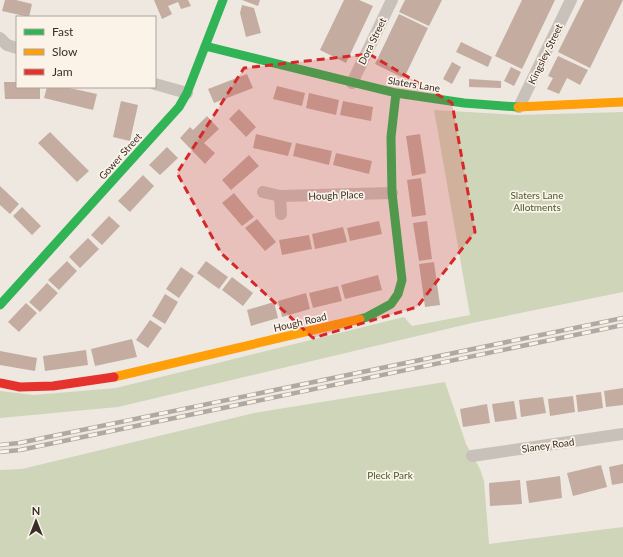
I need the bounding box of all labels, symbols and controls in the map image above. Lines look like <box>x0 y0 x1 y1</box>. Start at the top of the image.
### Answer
street label: Dora Street <box>356 15 389 66</box>
legend <box>16 16 156 88</box>
street label: Kingsley Street <box>525 22 565 86</box>
text: Fast <box>52 24 74 39</box>
text: Slow <box>52 44 78 59</box>
text: Jam <box>52 64 73 79</box>
street label: Slaters Lane <box>387 74 441 94</box>
street label: Gower Street <box>96 130 144 182</box>
street label: Hough Place <box>308 188 364 202</box>
park label: Slaters Lane Allotments <box>511 189 563 213</box>
street label: Hough Road <box>272 310 328 334</box>
street label: Slaney Road <box>521 435 575 455</box>
park label: Pleck Park <box>367 469 414 481</box>
north arrow <box>16 501 56 541</box>
text: N <box>32 504 40 517</box>

